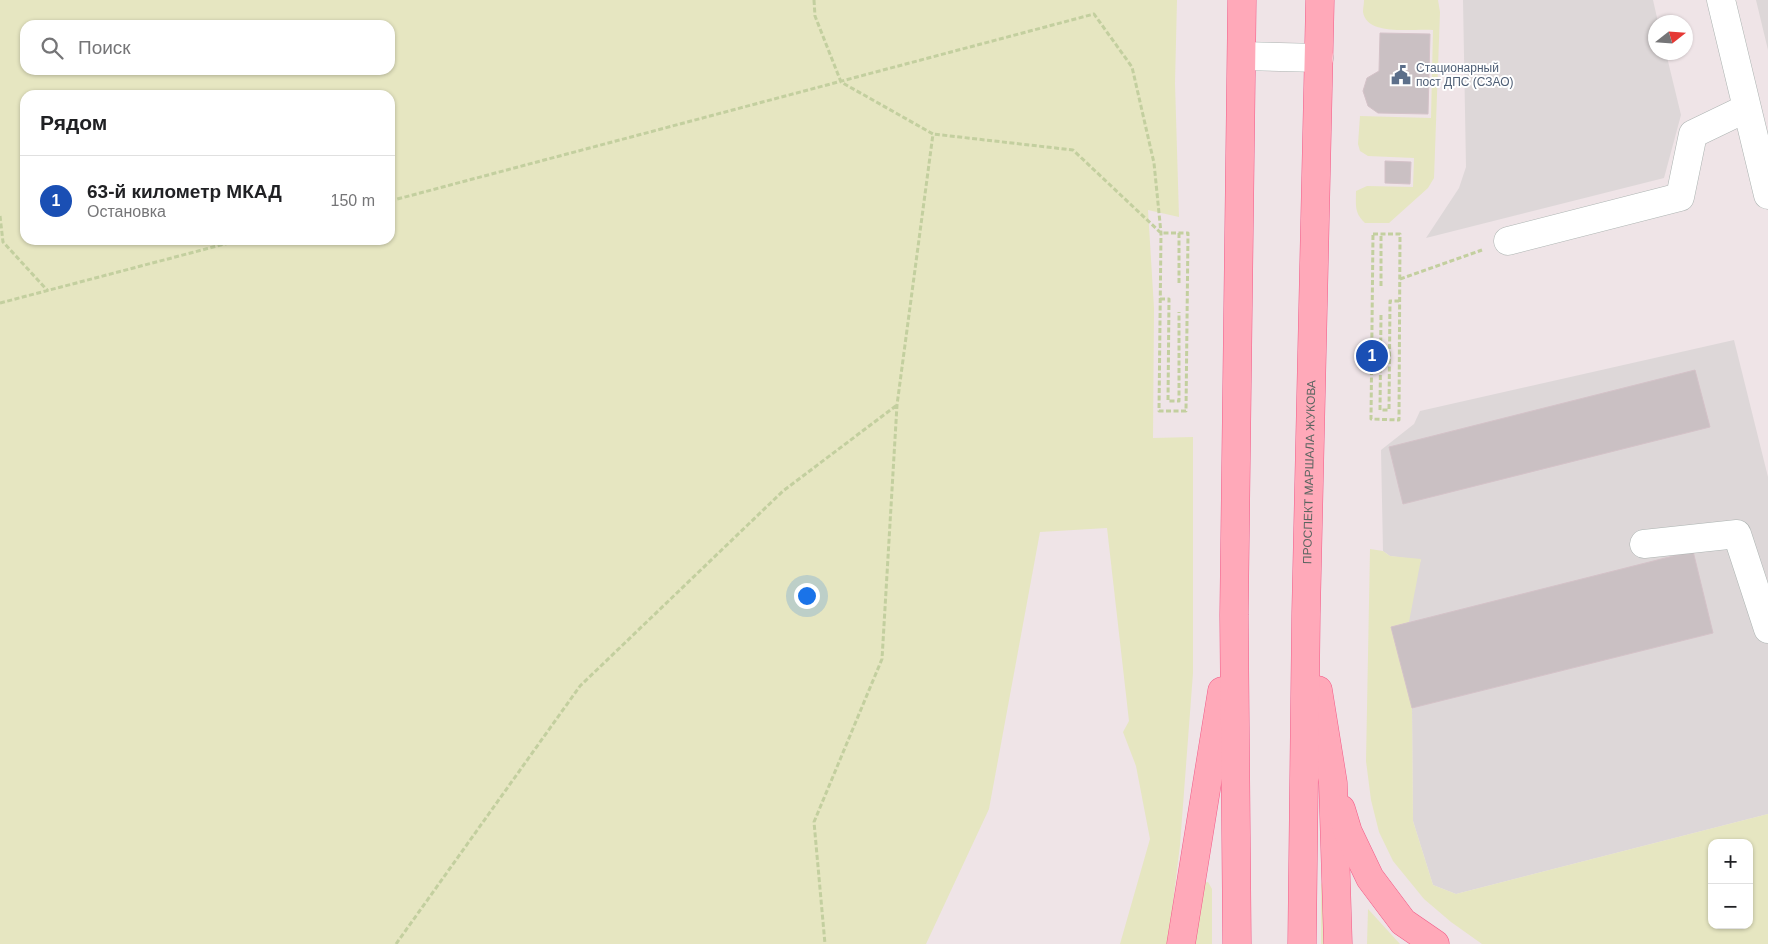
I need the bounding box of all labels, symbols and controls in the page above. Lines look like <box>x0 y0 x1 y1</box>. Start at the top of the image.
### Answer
north arrow <box>1648 15 1693 60</box>
search box <box>20 20 395 75</box>
icon: search <box>38 34 66 62</box>
text: Поиск <box>78 37 131 58</box>
place label: Стационарный пост ДПС (СЗАО) <box>1416 61 1514 89</box>
public building icon: Стационарный пост ДПС (СЗАО) <box>1390 64 1412 86</box>
text: Рядом <box>40 111 107 134</box>
text: 63-й километр МКАД <box>87 181 282 202</box>
text: 1 <box>52 192 60 209</box>
text: 150 m <box>331 192 375 209</box>
text: Остановка <box>87 203 166 220</box>
pin: 1 <box>1356 337 1388 375</box>
street label: ПРОСПЕКТ МАРШАЛА ЖУКОВА <box>1300 380 1318 564</box>
your location <box>794 583 820 609</box>
map controls <box>1708 839 1753 929</box>
button: + <box>1708 839 1753 884</box>
button: − <box>1708 884 1753 929</box>

